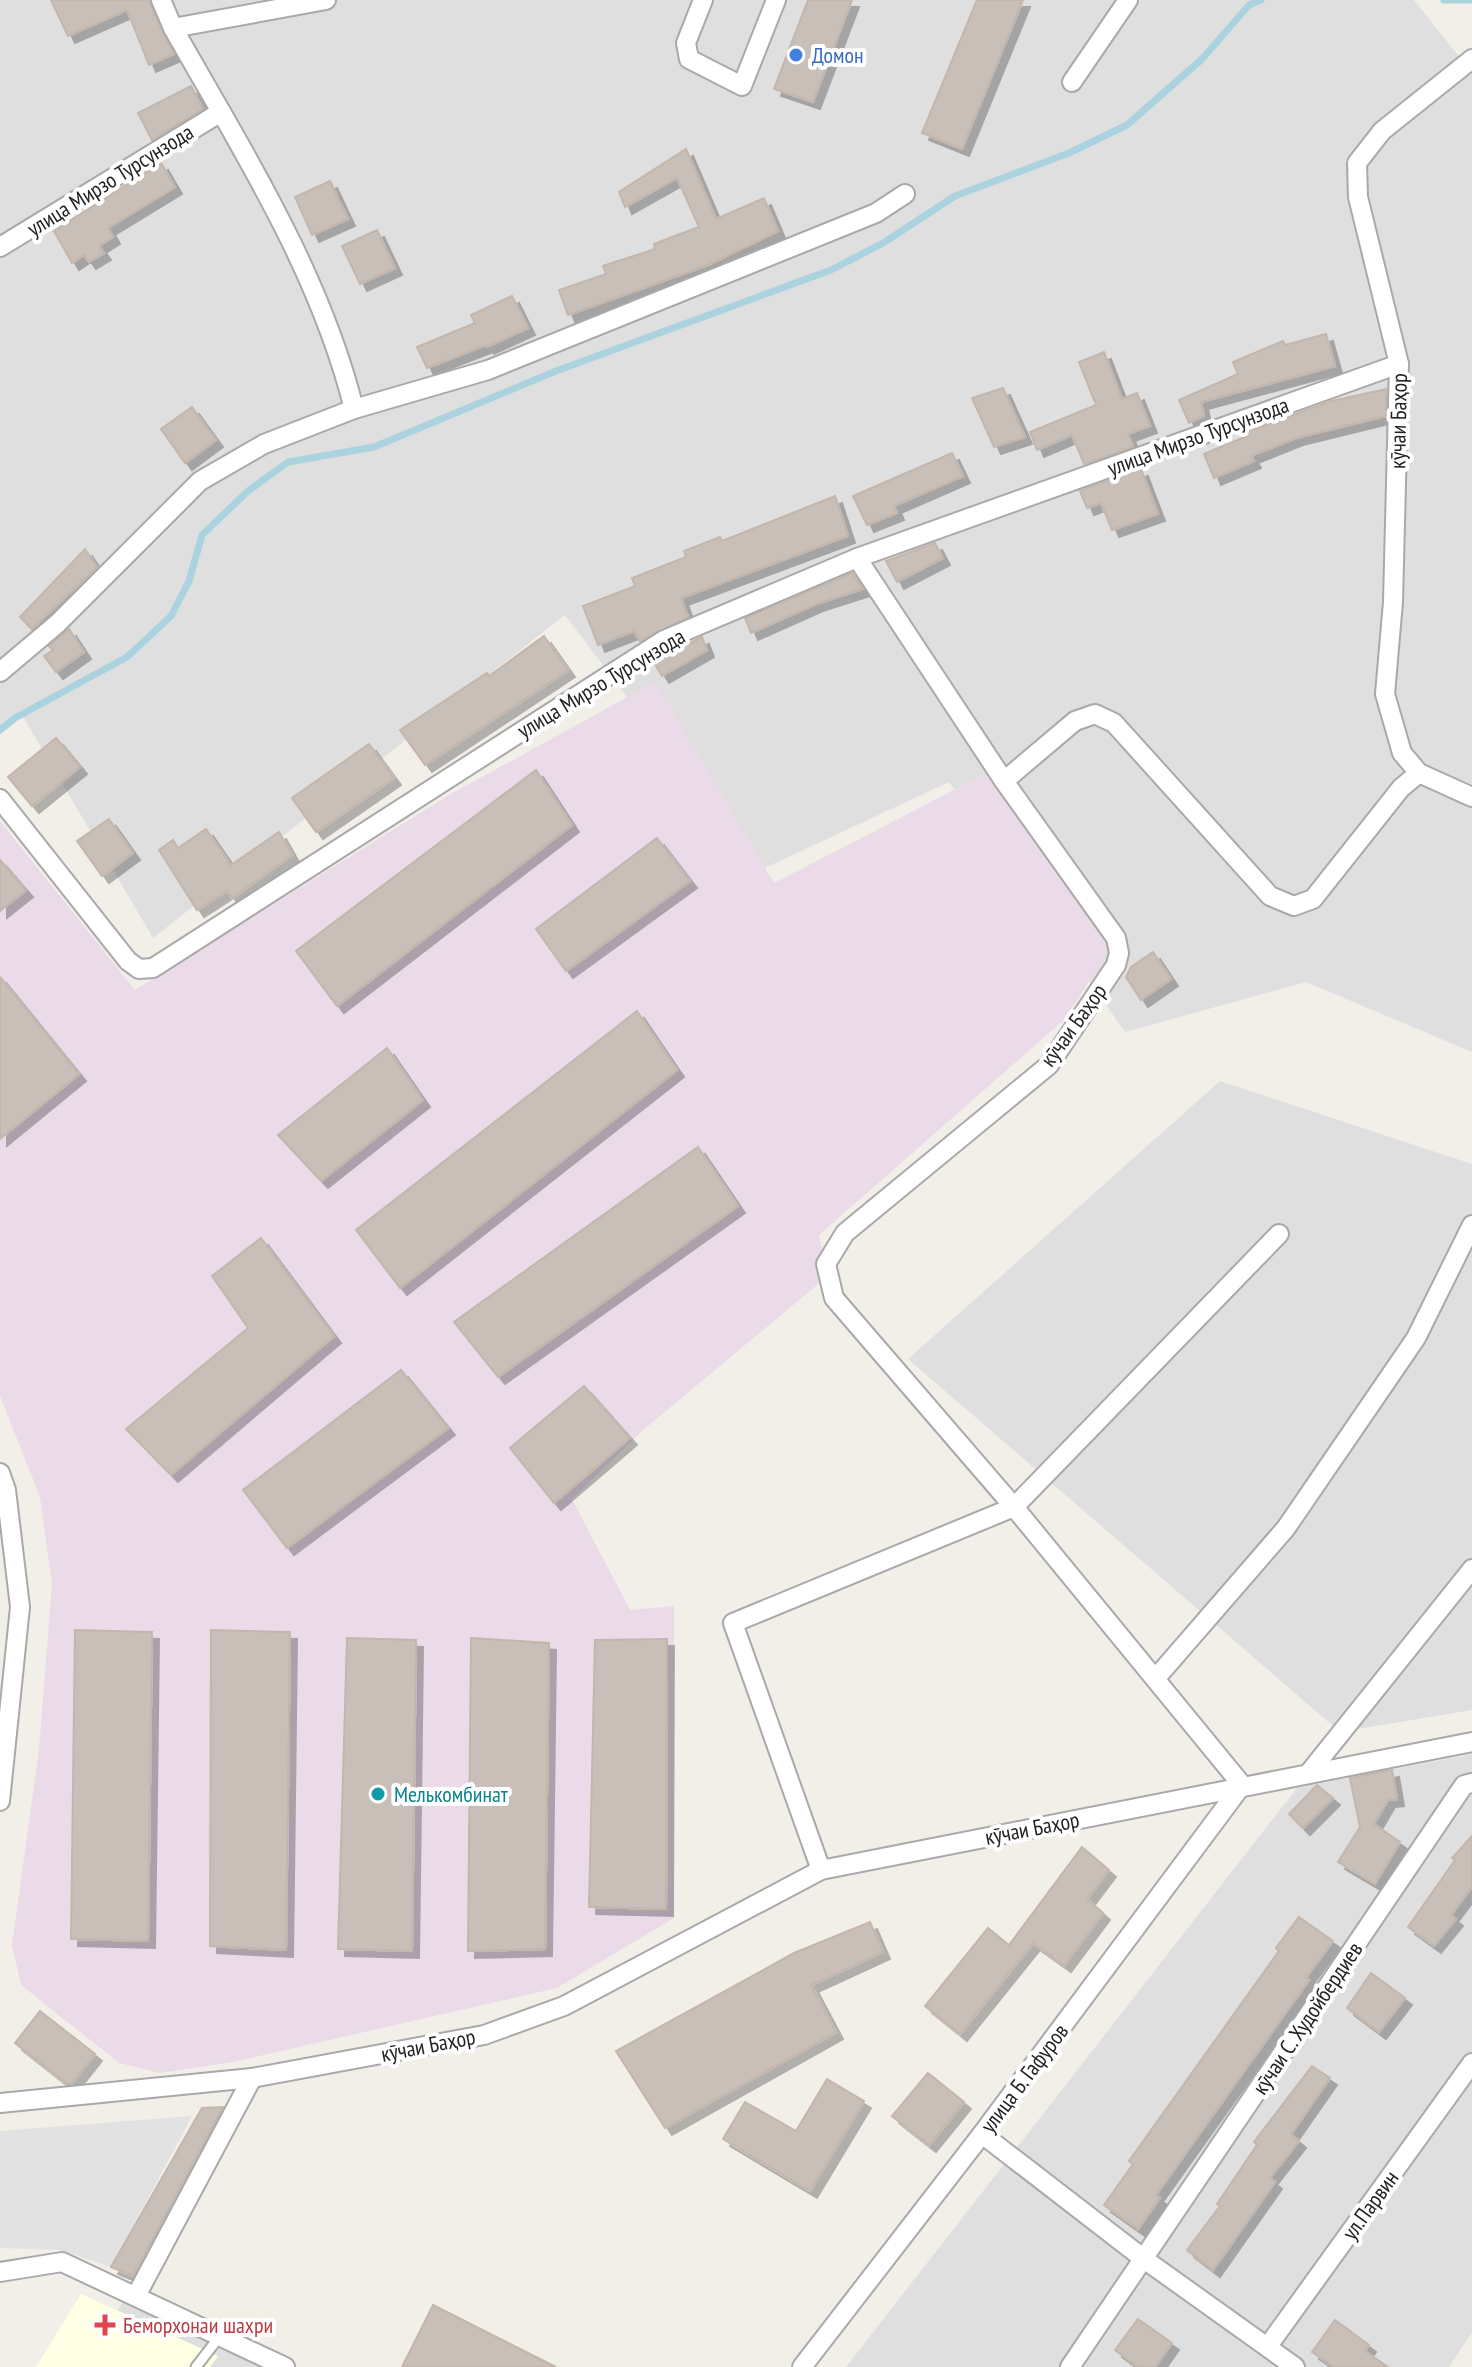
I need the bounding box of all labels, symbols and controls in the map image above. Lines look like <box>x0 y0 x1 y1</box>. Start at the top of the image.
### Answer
place label: Домон <box>812 41 864 69</box>
marker: Домон <box>787 46 805 64</box>
street label: улица Мирзо Турсунзода <box>22 118 198 242</box>
street label: кӯчаи Баҳор <box>1383 373 1413 469</box>
street label: улица Мирзо Турсунзода <box>1104 390 1292 482</box>
street label: улица Мирзо Турсунзода <box>512 622 690 744</box>
street label: кӯчаи Баҳор <box>1034 978 1112 1072</box>
place label: Мелькомбинат <box>394 1780 509 1808</box>
marker: Мелькомбинат <box>369 1785 387 1803</box>
street label: кӯчаи Баҳор <box>982 1805 1082 1851</box>
street label: кӯчаи С. Худойбердиев <box>1246 1936 1368 2100</box>
street label: улица Б. Гафуров <box>974 2018 1074 2138</box>
street label: кӯчаи Баҳор <box>378 2022 478 2068</box>
street label: ул.Парвин <box>1335 2165 1405 2245</box>
place label: Беморхонаи шахри <box>123 2311 273 2339</box>
marker: Беморхонаи шахри <box>94 2314 116 2336</box>

